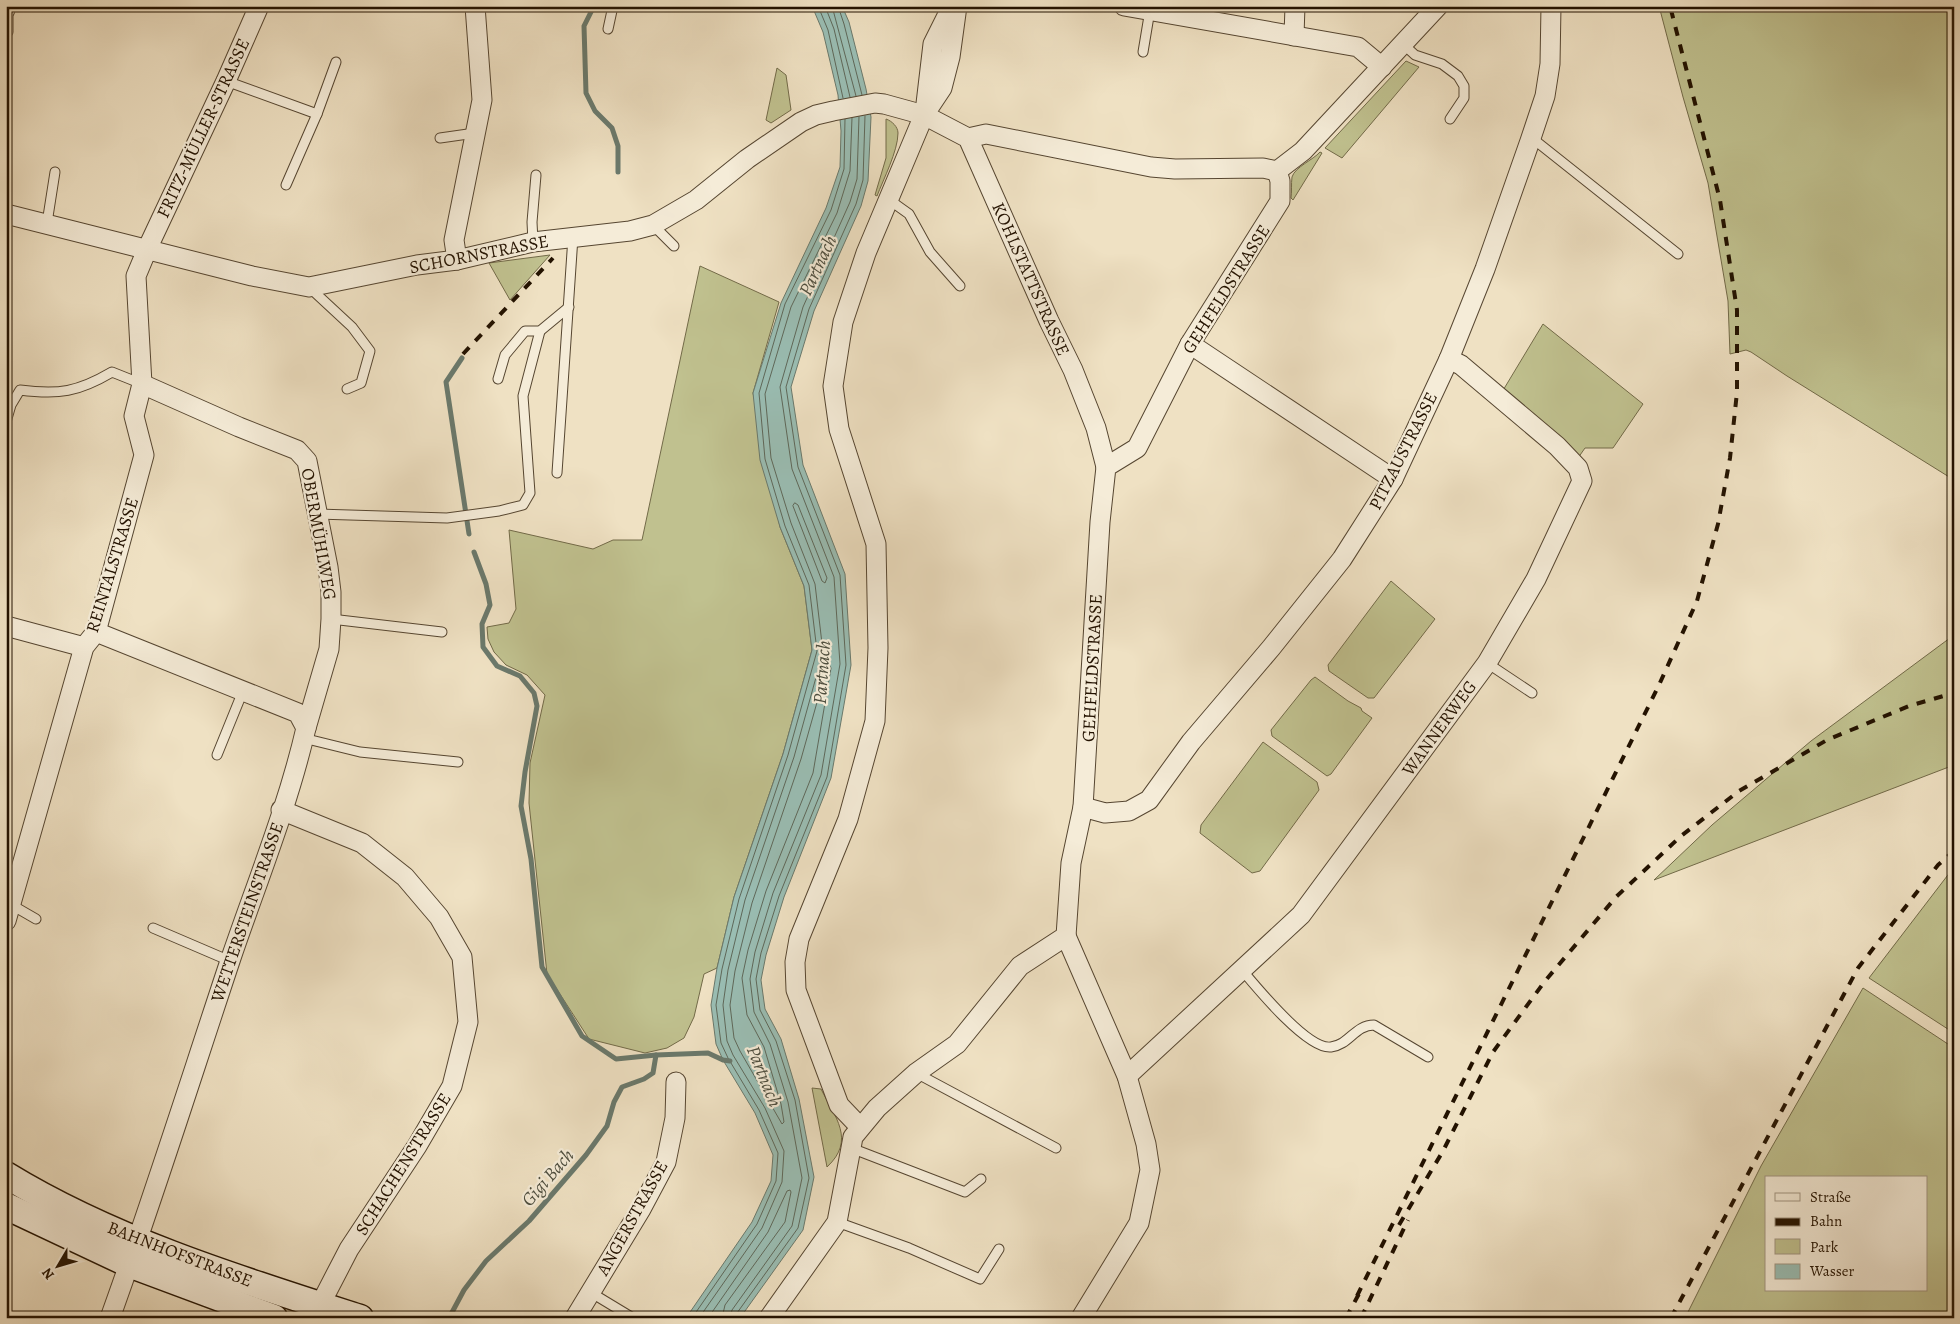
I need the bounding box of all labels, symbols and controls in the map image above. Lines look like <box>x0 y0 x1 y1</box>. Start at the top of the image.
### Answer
street label: FRITZ-MÜLLER-STRASSE <box>151 34 255 222</box>
street label: KOHLSTATTSTRASSE <box>986 199 1076 359</box>
street label: GEHFELDSTRASSE <box>1177 220 1275 358</box>
street label: SCHORNSTRASSE <box>407 229 551 279</box>
water label: Partnach <box>793 231 843 300</box>
street label: PITZAUSTRASSE <box>1363 388 1443 514</box>
street label: OBERMÜHLWEG <box>296 466 342 602</box>
street label: REINTALSTRASSE <box>80 494 144 636</box>
street label: GEHFELDSTRASSE <box>1076 593 1108 743</box>
water label: Partnach <box>807 639 837 705</box>
street label: WANNERWEG <box>1396 675 1482 781</box>
street label: WETTERSTEINSTRASSE <box>205 819 289 1006</box>
water label: Partnach <box>740 1042 788 1111</box>
street label: SCHACHENSTRASSE <box>349 1088 457 1240</box>
water label: Gigi Bach <box>515 1143 580 1212</box>
street label: ANGERSTRASSE <box>590 1156 673 1281</box>
legend <box>1765 1176 1928 1292</box>
text: Straße <box>1810 1187 1851 1207</box>
text: Bahn <box>1810 1211 1842 1231</box>
street label: BAHNHOFSTRASSE <box>104 1215 256 1293</box>
text: Park <box>1810 1237 1839 1257</box>
north arrow <box>32 1242 82 1292</box>
text: Wasser <box>1809 1261 1855 1281</box>
text: N <box>38 1264 59 1284</box>

